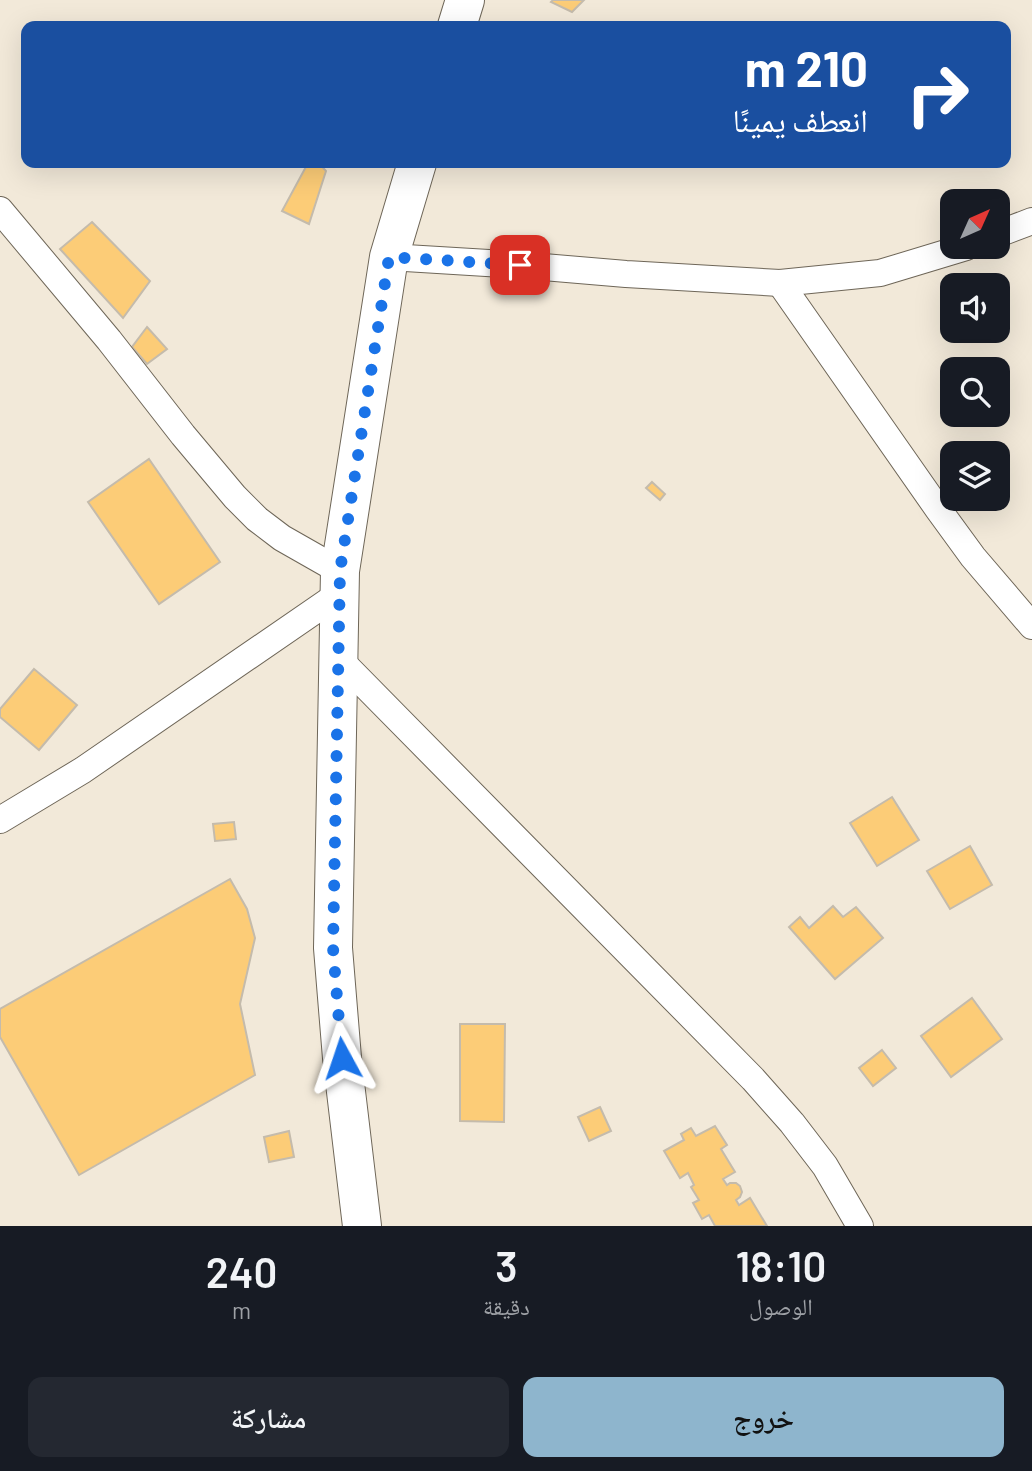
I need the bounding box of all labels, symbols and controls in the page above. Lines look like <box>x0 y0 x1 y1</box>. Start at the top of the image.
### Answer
text: 210 m <box>745 38 868 97</box>
icon: right <box>892 49 983 140</box>
text: انعطف يمينًا <box>733 100 868 138</box>
north arrow <box>940 189 1010 259</box>
map controls <box>940 189 1010 511</box>
pin <box>490 235 550 295</box>
icon: arrive <box>501 246 539 284</box>
button: sound <box>940 273 1010 343</box>
button: search <box>940 357 1010 427</box>
button: layers <box>940 441 1010 511</box>
position arrow <box>305 1021 379 1095</box>
text: 3 <box>495 1240 518 1290</box>
text: 18:10 <box>735 1240 826 1290</box>
text: 240 <box>206 1246 277 1296</box>
text: دقيقة <box>483 1292 530 1320</box>
text: الوصول <box>749 1292 813 1320</box>
text: m <box>232 1296 251 1324</box>
button: مشاركة <box>28 1377 509 1457</box>
button: خروج <box>523 1377 1004 1457</box>

